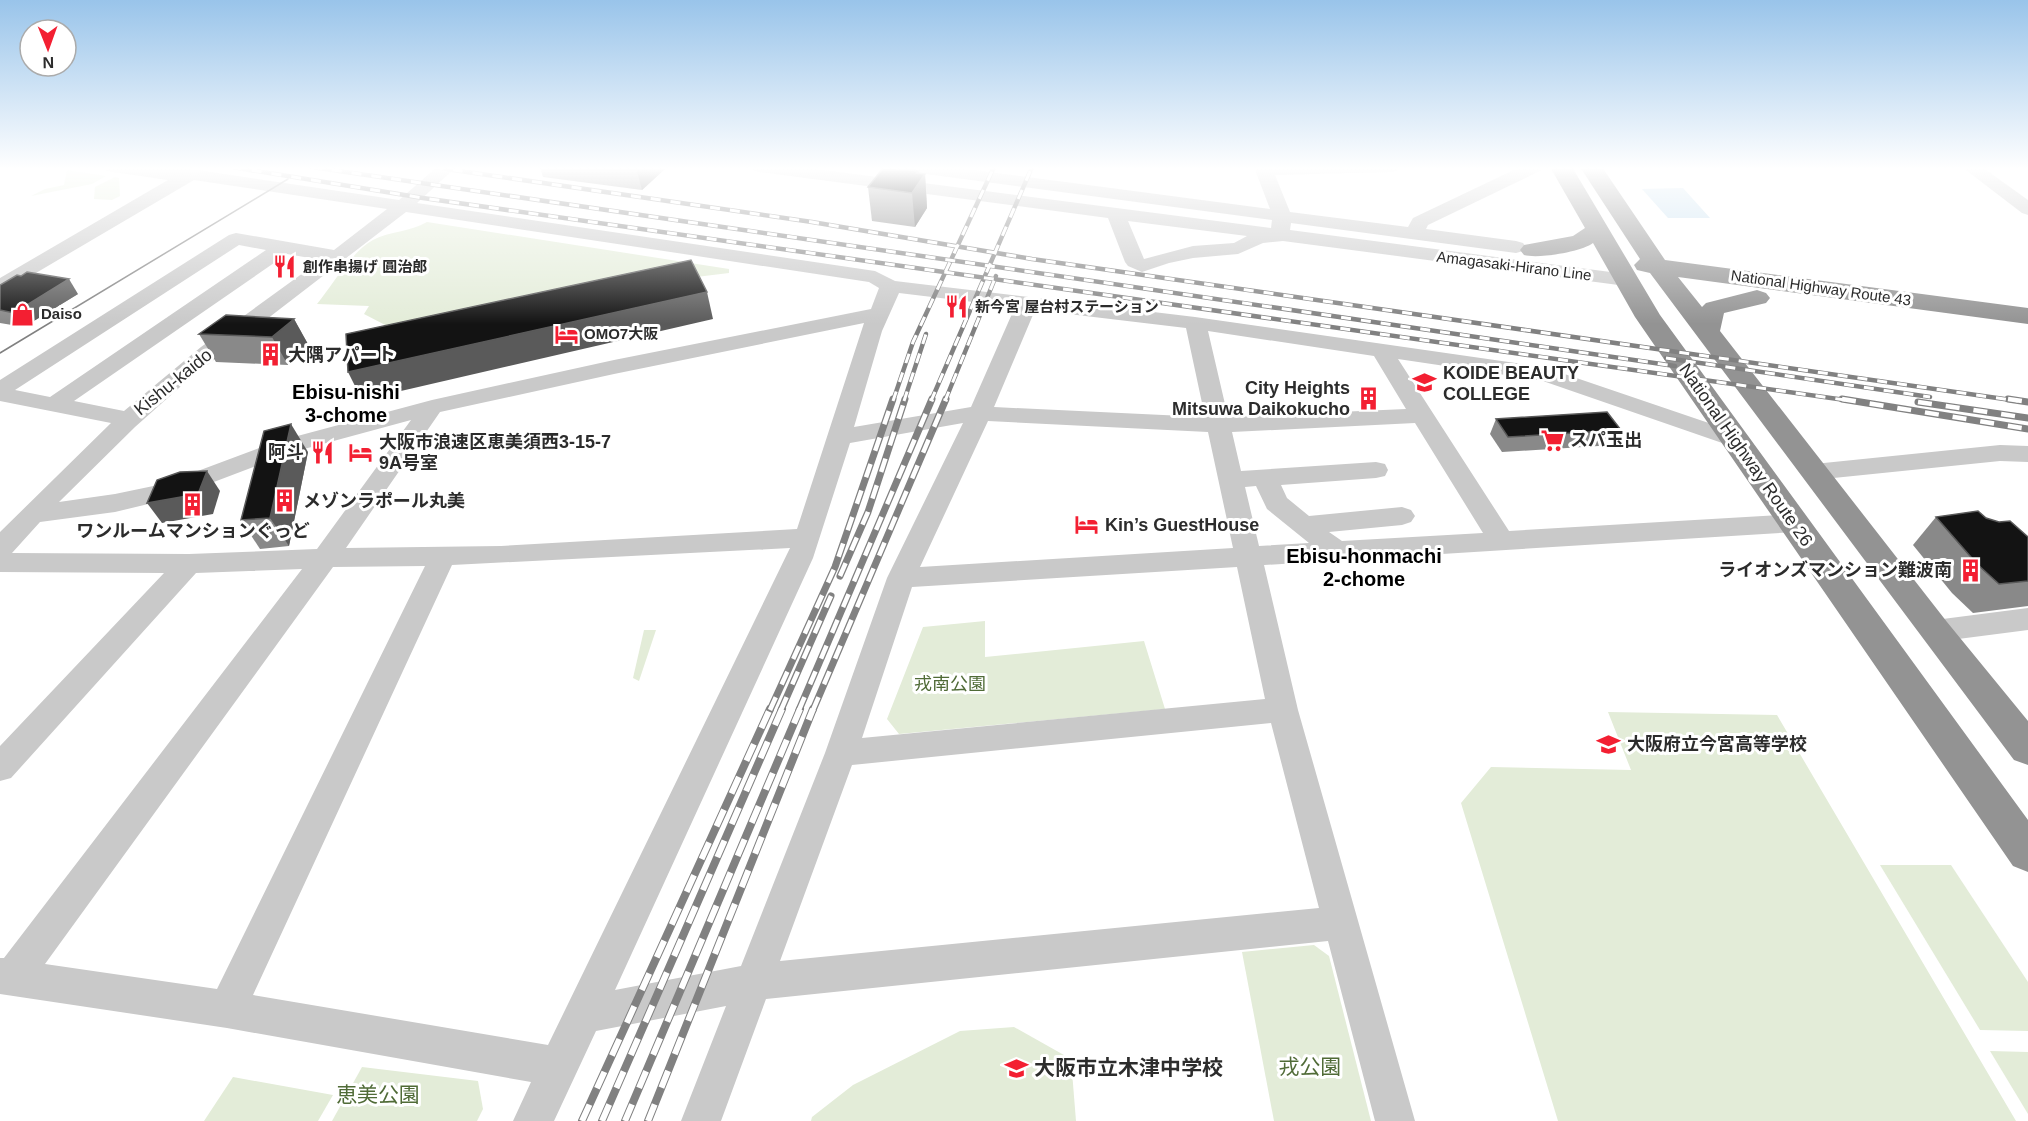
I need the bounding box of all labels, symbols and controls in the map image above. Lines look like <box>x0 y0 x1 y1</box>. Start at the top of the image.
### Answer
north arrow <box>18 18 78 78</box>
text: N <box>42 54 54 71</box>
street label: Amagasaki-Hirano Line <box>1436 248 1592 283</box>
restaurant icon: 創作串揚げ 圓治郎 <box>272 254 298 280</box>
place label: 創作串揚げ 圓治郎 <box>303 258 427 275</box>
street label: National Highway Route 43 <box>1730 266 1912 309</box>
restaurant icon: 新今宮 屋台村ステーション <box>944 294 970 320</box>
place label: 新今宮 屋台村ステーション <box>975 298 1159 315</box>
shop icon: Daiso <box>10 301 36 327</box>
place label: Daiso <box>41 305 82 322</box>
hotel icon: OMO7大阪 <box>553 321 579 347</box>
place label: OMO7大阪 <box>584 325 658 342</box>
building icon: 大隅アパート <box>257 342 283 368</box>
street label: Kishu-kaido <box>130 345 216 419</box>
place label: 大隅アパート <box>288 345 396 365</box>
street label: National Highway Route 26 <box>1675 360 1817 550</box>
place label: KOIDE BEAUTY COLLEGE <box>1443 363 1579 404</box>
school or university icon: KOIDE BEAUTY COLLEGE <box>1412 370 1438 396</box>
place label: City Heights Mitsuwa Daikokucho <box>1172 378 1350 419</box>
district label: Ebisu-nishi 3-chome <box>292 381 400 426</box>
building icon: City Heights Mitsuwa Daikokucho <box>1355 385 1381 411</box>
supermarket icon: スパ玉出 <box>1539 427 1565 453</box>
place label: スパ玉出 <box>1570 430 1642 450</box>
place label: 大阪市浪速区恵美須西3-15-7 9A号室 <box>379 432 611 473</box>
restaurant icon: 阿斗 <box>309 439 335 465</box>
hotel icon: 大阪市浪速区恵美須西3-15-7 9A号室 <box>348 439 374 465</box>
place label: 阿斗 <box>268 442 304 462</box>
building icon: メゾンラポール丸美 <box>272 488 298 514</box>
place label: メゾンラポール丸美 <box>303 491 465 511</box>
building icon: ワンルームマンションぐっど <box>180 492 206 518</box>
hotel icon: Kin’s GuestHouse <box>1074 512 1100 538</box>
place label: Kin’s GuestHouse <box>1105 515 1259 535</box>
place label: ワンルームマンションぐっど <box>76 521 310 541</box>
district label: Ebisu-honmachi 2-chome <box>1286 545 1442 590</box>
building icon: ライオンズマンション難波南 <box>1957 557 1983 583</box>
place label: ライオンズマンション難波南 <box>1718 560 1952 580</box>
park label: 戎南公園 <box>914 674 986 694</box>
school or university icon: 大阪府立今宮高等学校 <box>1596 731 1622 757</box>
place label: 大阪府立今宮高等学校 <box>1627 734 1807 754</box>
school or university icon: 大阪市立木津中学校 <box>1003 1055 1029 1081</box>
park label: 戎公園 <box>1279 1055 1342 1078</box>
place label: 大阪市立木津中学校 <box>1034 1056 1223 1079</box>
park label: 恵美公園 <box>336 1083 420 1106</box>

